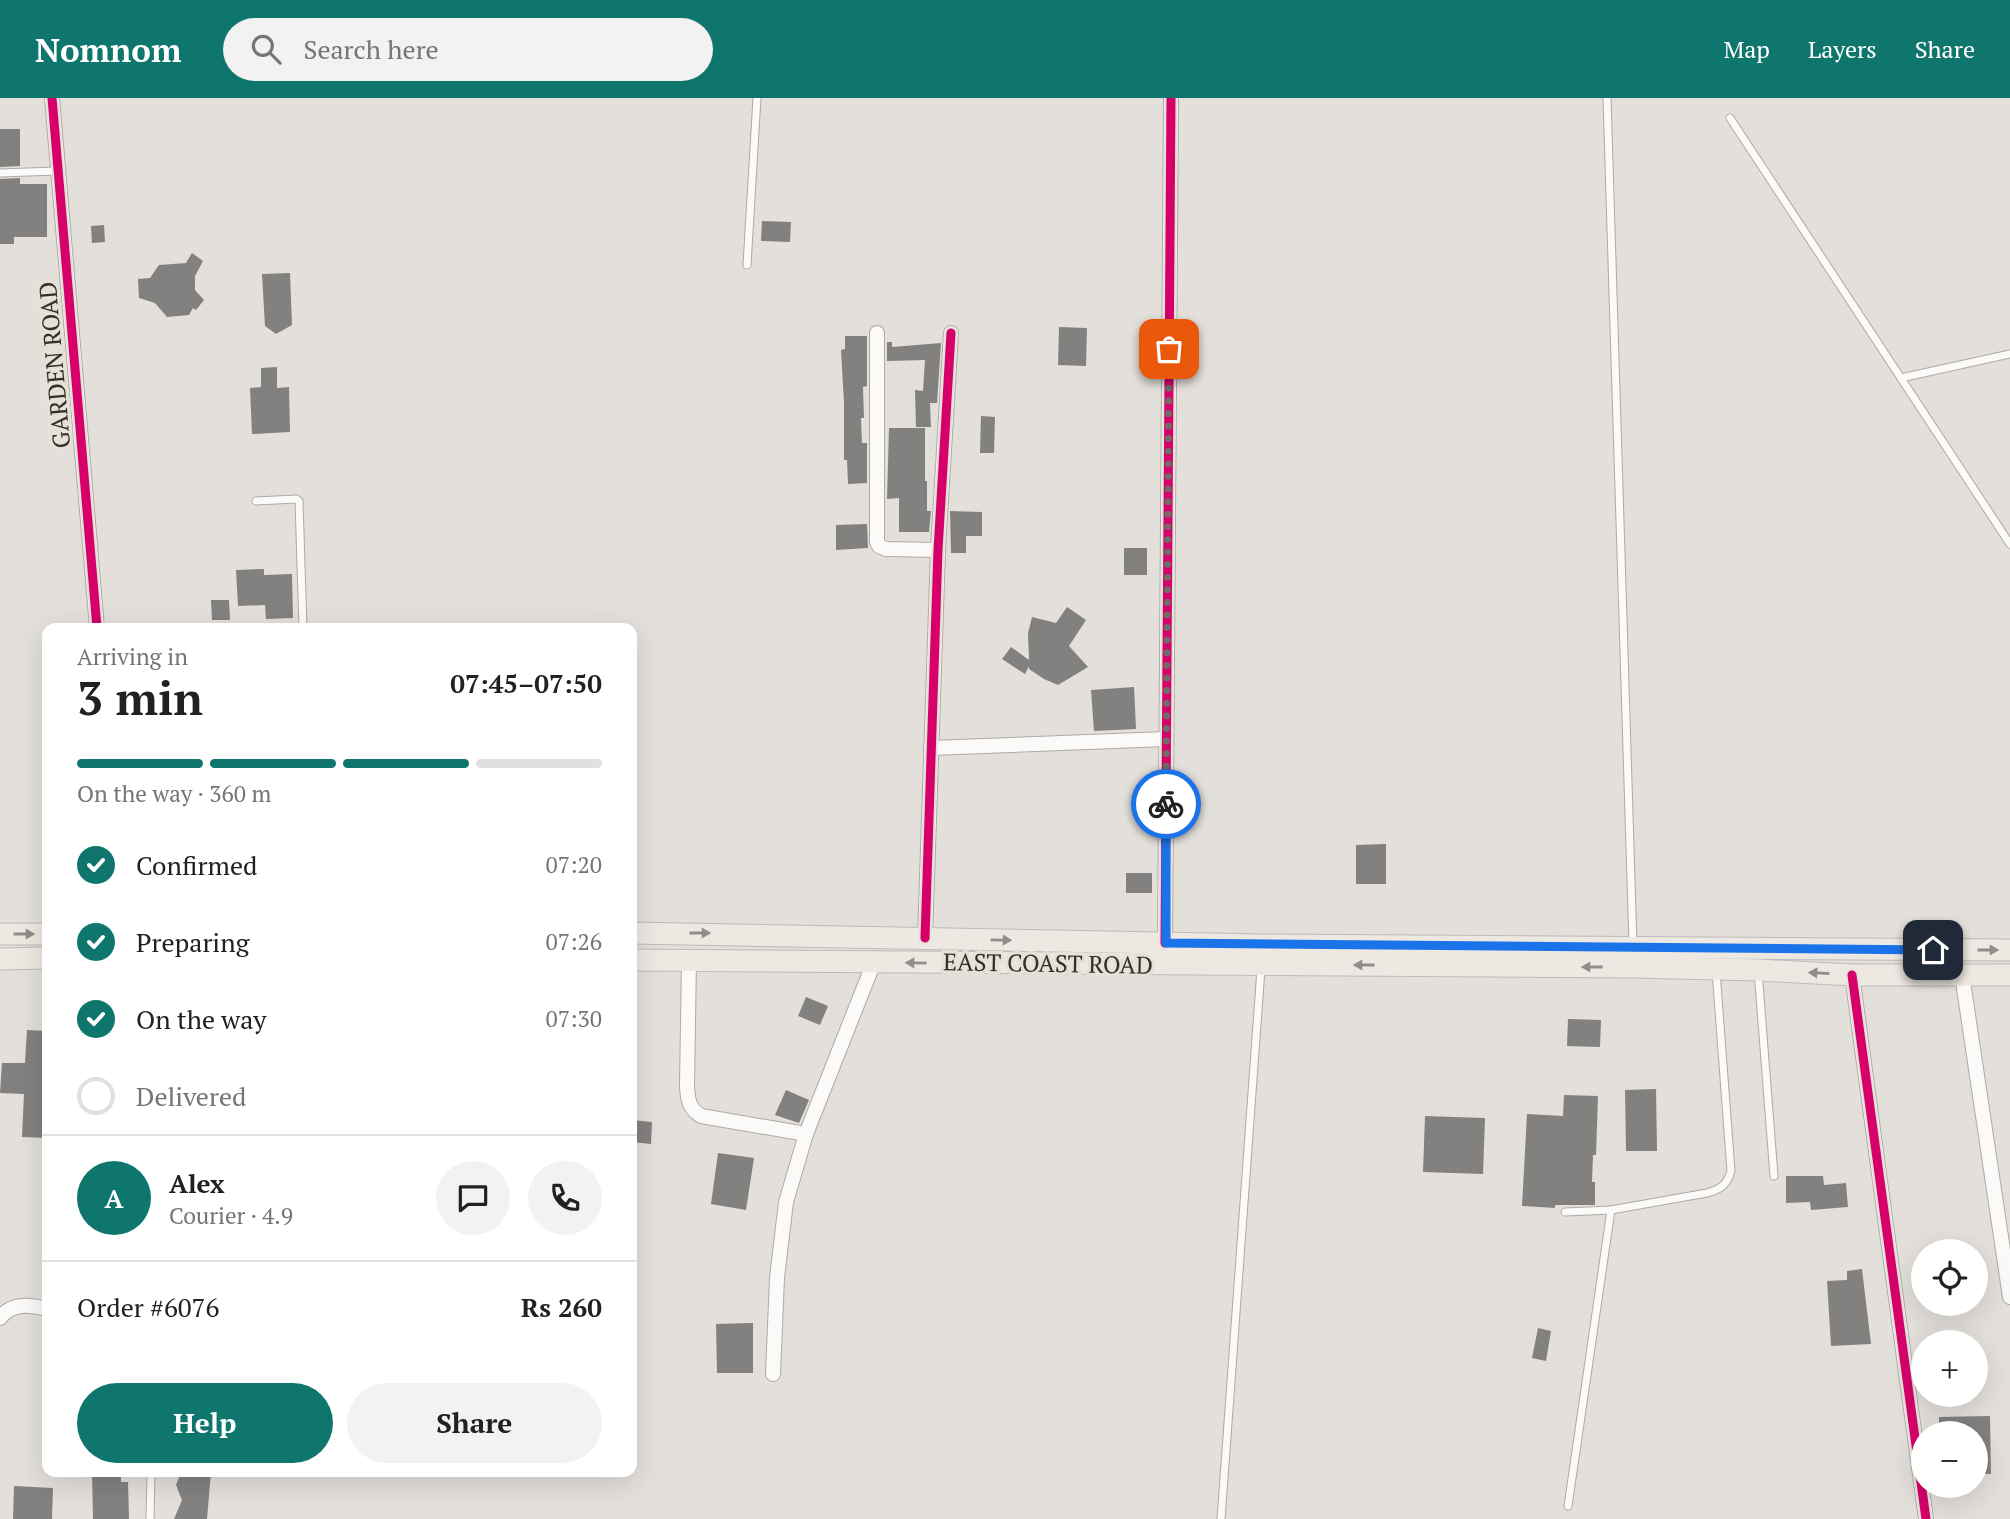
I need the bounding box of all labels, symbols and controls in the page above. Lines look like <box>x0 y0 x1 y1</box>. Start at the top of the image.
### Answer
search box <box>223 18 713 81</box>
text: Nomnom <box>35 28 181 71</box>
icon: search <box>247 30 285 68</box>
text: Search here <box>303 32 439 66</box>
text: Map <box>1723 33 1770 65</box>
text: Layers <box>1808 33 1877 65</box>
text: Share <box>1915 33 1975 65</box>
street label: GARDEN ROAD <box>31 281 77 450</box>
pin <box>1139 319 1199 379</box>
icon: bag <box>1150 330 1188 368</box>
text: Arriving in <box>77 641 188 672</box>
text: 07:45–07:50 <box>450 666 602 700</box>
text: 3 min <box>77 667 203 728</box>
courier <box>1131 769 1201 839</box>
text: On the way · 360 m <box>77 778 271 809</box>
icon: bike <box>1147 785 1185 823</box>
icon: check <box>77 846 115 884</box>
text: Confirmed <box>136 848 257 882</box>
text: 07:20 <box>545 849 602 880</box>
pin <box>1903 920 1963 980</box>
icon: check <box>77 923 115 961</box>
text: Preparing <box>136 925 249 959</box>
text: 07:26 <box>545 926 602 957</box>
one-way arrow <box>689 927 711 939</box>
one-way arrow <box>13 928 35 940</box>
icon: home <box>1914 931 1952 969</box>
one-way arrow <box>990 934 1012 945</box>
one-way arrow <box>1977 944 1999 956</box>
street label: EAST COAST ROAD <box>943 945 1153 981</box>
one-way arrow <box>905 957 927 968</box>
one-way arrow <box>1353 959 1375 971</box>
one-way arrow <box>1581 961 1603 973</box>
one-way arrow <box>1808 968 1830 979</box>
icon: check <box>77 1000 115 1038</box>
text: On the way <box>136 1002 267 1036</box>
text: 07:30 <box>545 1003 602 1034</box>
text: Delivered <box>136 1079 246 1113</box>
button: chat <box>436 1161 510 1235</box>
button: phone <box>528 1161 602 1235</box>
text: Alex <box>169 1166 225 1200</box>
text: A <box>105 1181 123 1215</box>
text: Courier · 4.9 <box>169 1200 293 1231</box>
map controls <box>1911 1239 1988 1498</box>
button: locate <box>1911 1239 1988 1316</box>
text: Order #6076 <box>77 1290 219 1324</box>
text: Rs 260 <box>521 1290 602 1324</box>
button: + <box>1911 1330 1988 1407</box>
button: Help <box>77 1383 333 1463</box>
button: Share <box>347 1383 602 1463</box>
button: − <box>1911 1421 1988 1498</box>

